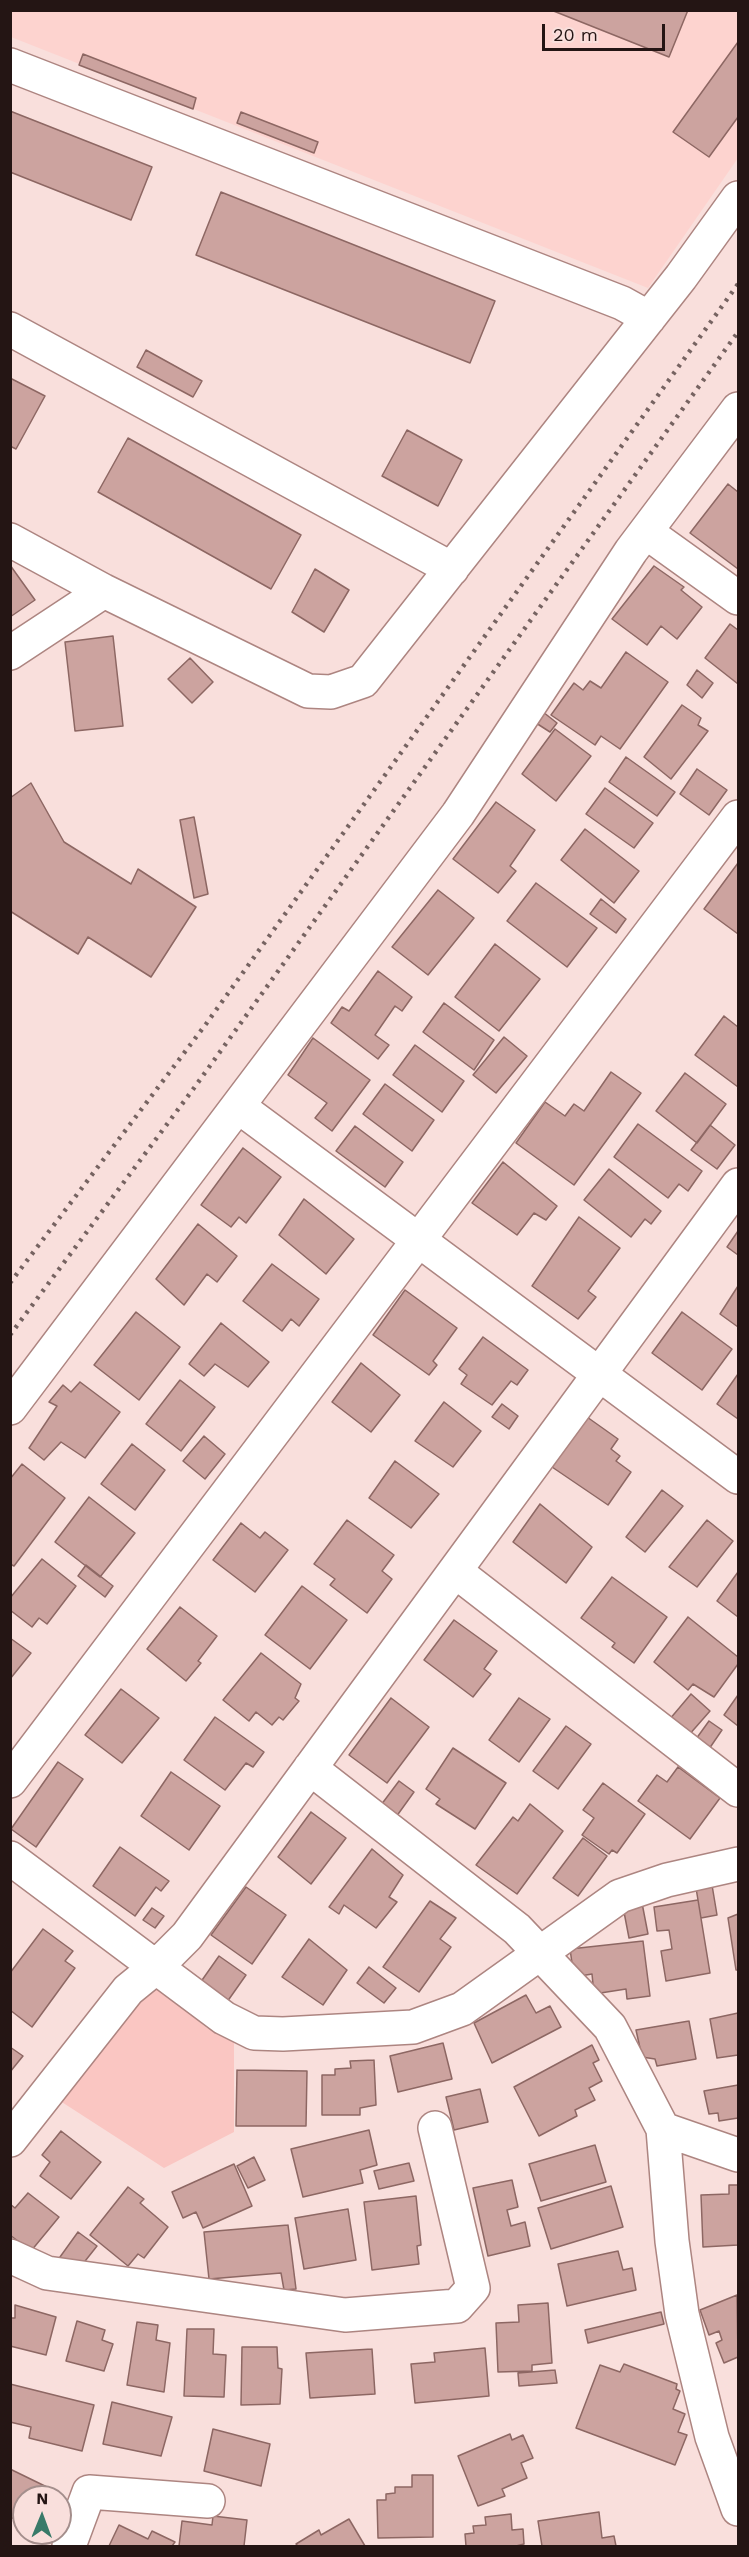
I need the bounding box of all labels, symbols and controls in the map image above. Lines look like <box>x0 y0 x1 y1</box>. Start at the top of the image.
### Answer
scale bar <box>545 12 668 50</box>
text: 20 m <box>553 24 598 45</box>
north arrow <box>12 2485 72 2545</box>
text: N <box>36 2489 48 2508</box>

